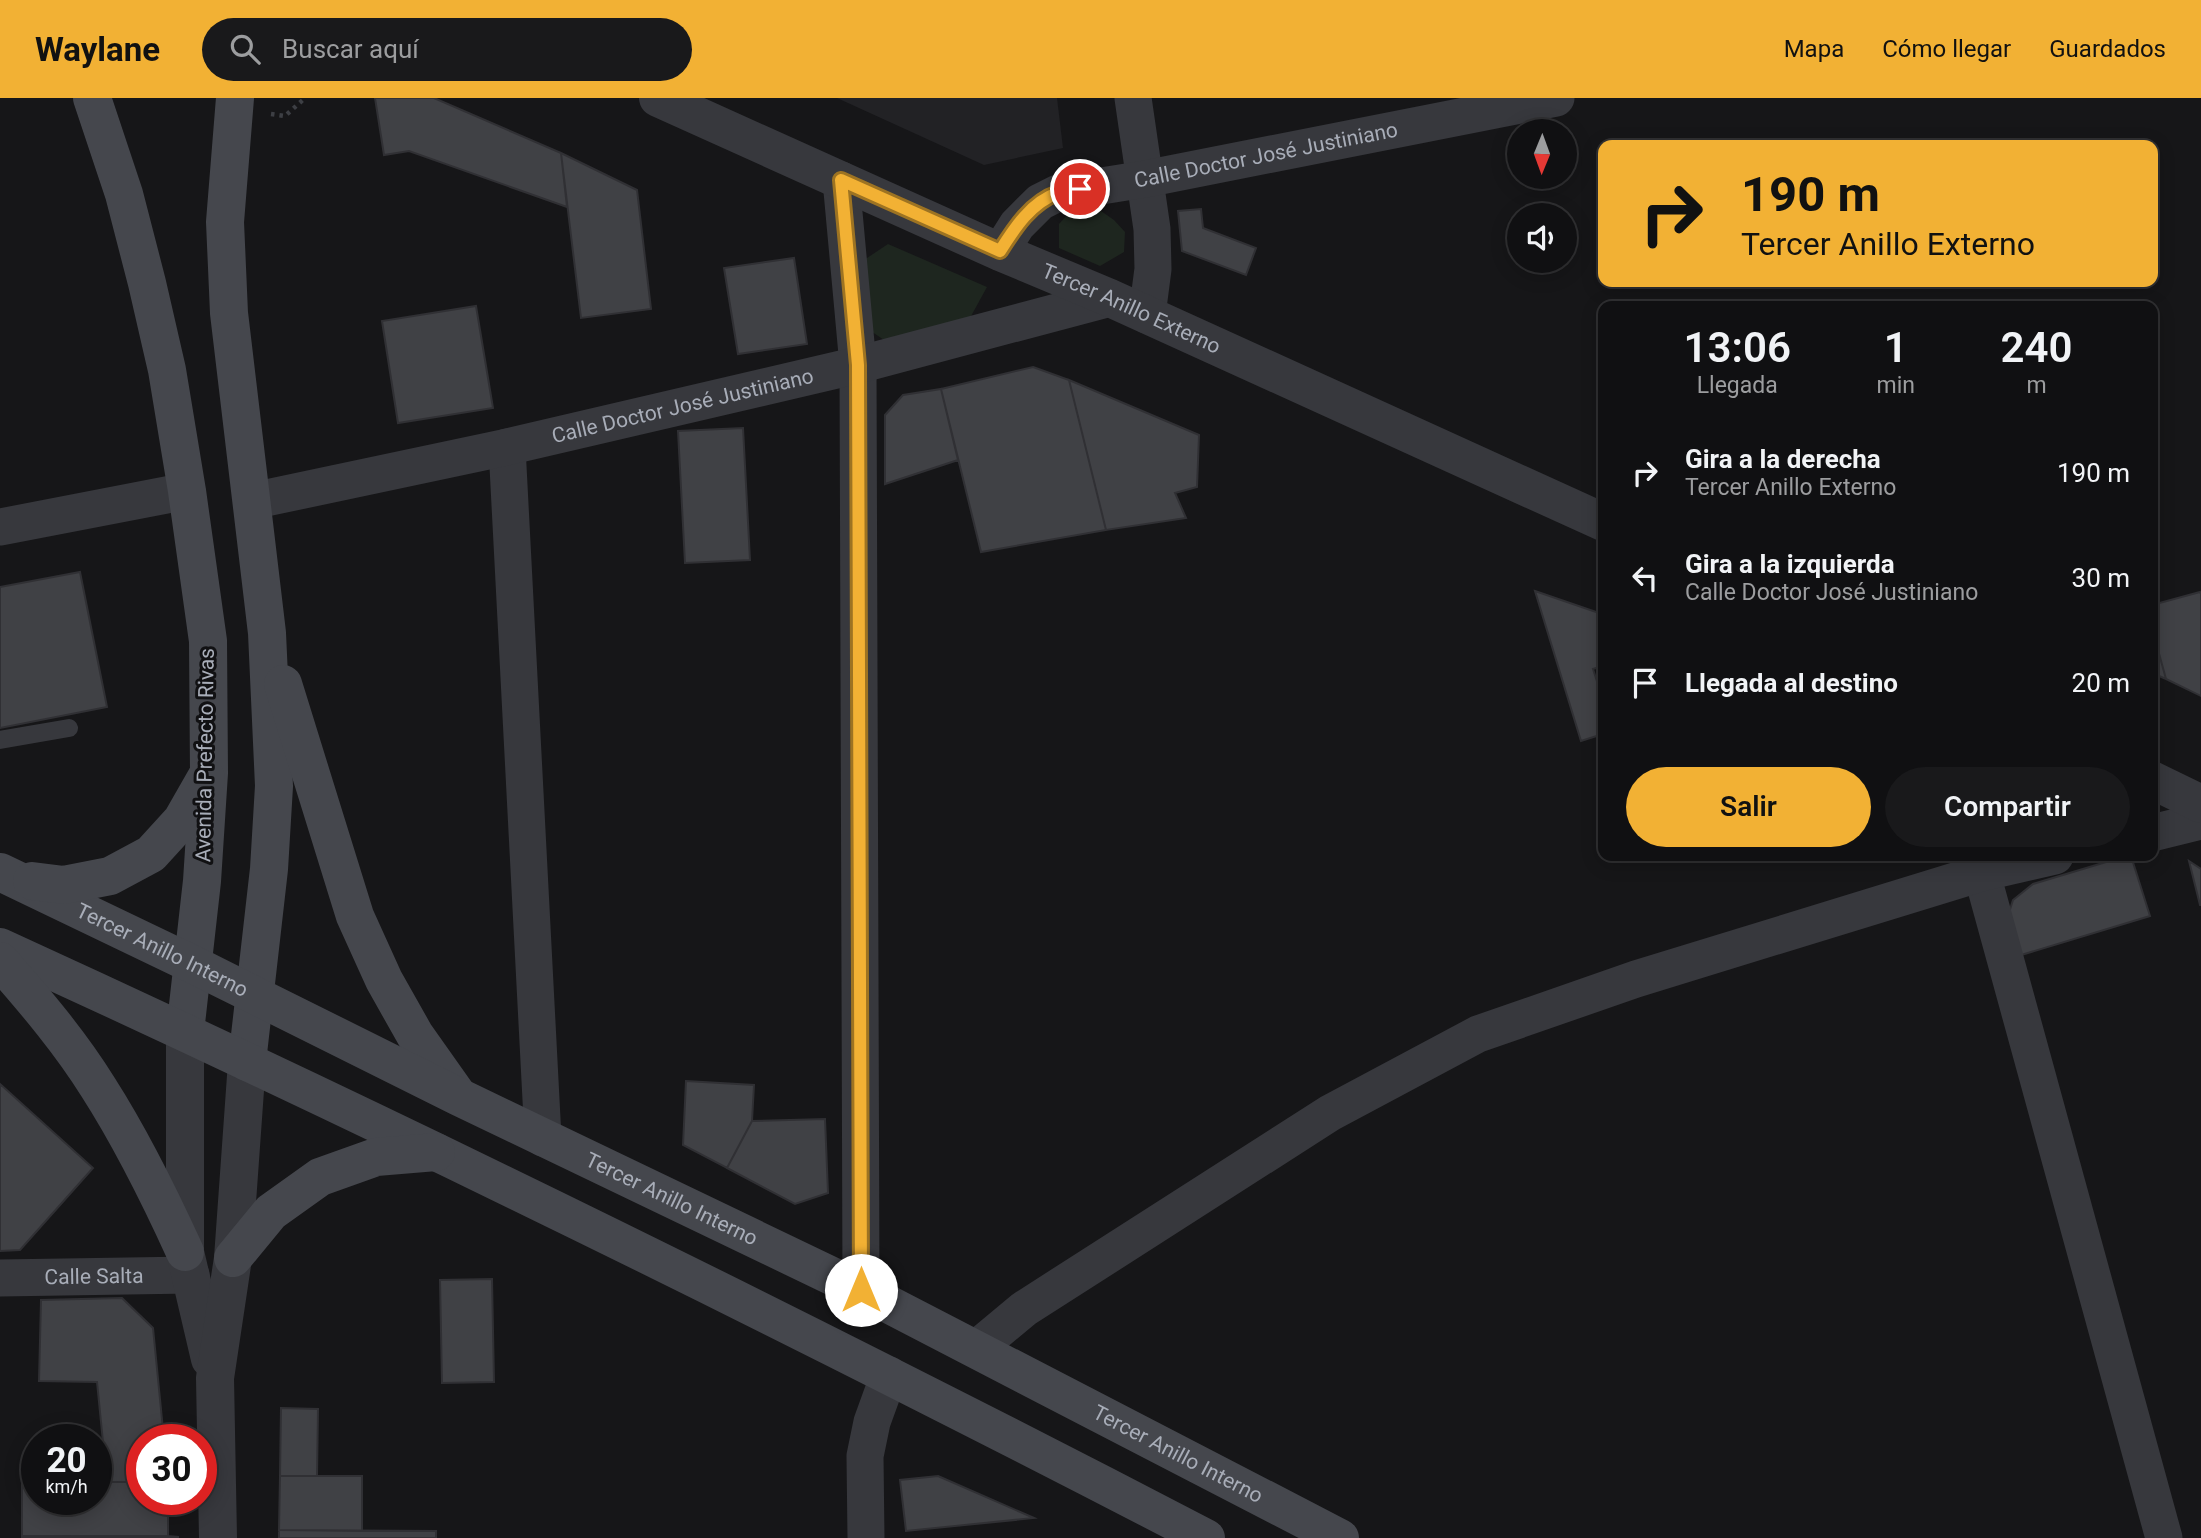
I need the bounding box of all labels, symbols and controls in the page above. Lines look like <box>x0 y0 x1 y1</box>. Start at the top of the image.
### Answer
search box <box>202 18 692 81</box>
text: Waylane <box>35 30 160 69</box>
icon: search <box>226 30 264 68</box>
text: Buscar aquí <box>282 34 419 64</box>
text: Mapa <box>1784 35 1844 63</box>
text: Cómo llegar <box>1882 35 2011 63</box>
text: Guardados <box>2049 35 2166 63</box>
street label: Calle Doctor José Justiniano <box>1133 117 1400 193</box>
north arrow <box>1507 119 1577 189</box>
map controls <box>1507 119 1577 273</box>
pin <box>1050 159 1110 219</box>
text: 190 m <box>1741 166 1880 223</box>
icon: right <box>1626 168 1717 259</box>
icon: arrive <box>1061 170 1099 208</box>
button: sound <box>1507 203 1577 273</box>
text: Tercer Anillo Externo <box>1741 225 2035 263</box>
street label: Tercer Anillo Externo <box>1038 259 1224 359</box>
text: 13:06 <box>1684 323 1791 372</box>
text: 1 <box>1884 323 1908 372</box>
text: 240 <box>2000 323 2072 372</box>
street label: Calle Doctor José Justiniano <box>549 364 816 448</box>
text: Llegada <box>1697 372 1778 399</box>
text: min <box>1876 372 1915 399</box>
text: m <box>2026 372 2047 399</box>
text: Gira a la derecha <box>1685 444 1881 474</box>
icon: right <box>1626 454 1664 492</box>
text: 190 m <box>2057 458 2130 488</box>
text: Tercer Anillo Externo <box>1685 474 1896 501</box>
text: Gira a la izquierda <box>1685 549 1895 579</box>
icon: left <box>1626 559 1664 597</box>
text: 30 m <box>2072 563 2130 593</box>
text: Calle Doctor José Justiniano <box>1685 579 1978 606</box>
street label: Avenida Prefecto Rivas <box>191 648 219 862</box>
icon: arrive <box>1626 664 1664 702</box>
text: Llegada al destino <box>1685 668 1898 698</box>
text: 20 m <box>2072 668 2130 698</box>
button: Salir <box>1626 767 1871 847</box>
button: Compartir <box>1885 767 2130 847</box>
street label: Tercer Anillo Interno <box>72 898 252 1002</box>
street label: Tercer Anillo Interno <box>582 1148 762 1251</box>
position arrow <box>824 1253 898 1327</box>
street label: Calle Salta <box>44 1264 144 1289</box>
street label: Tercer Anillo Interno <box>1089 1400 1267 1508</box>
speed limit sign: 30 <box>126 1424 217 1515</box>
text: 20 <box>46 1440 87 1481</box>
text: km/h <box>45 1476 88 1497</box>

